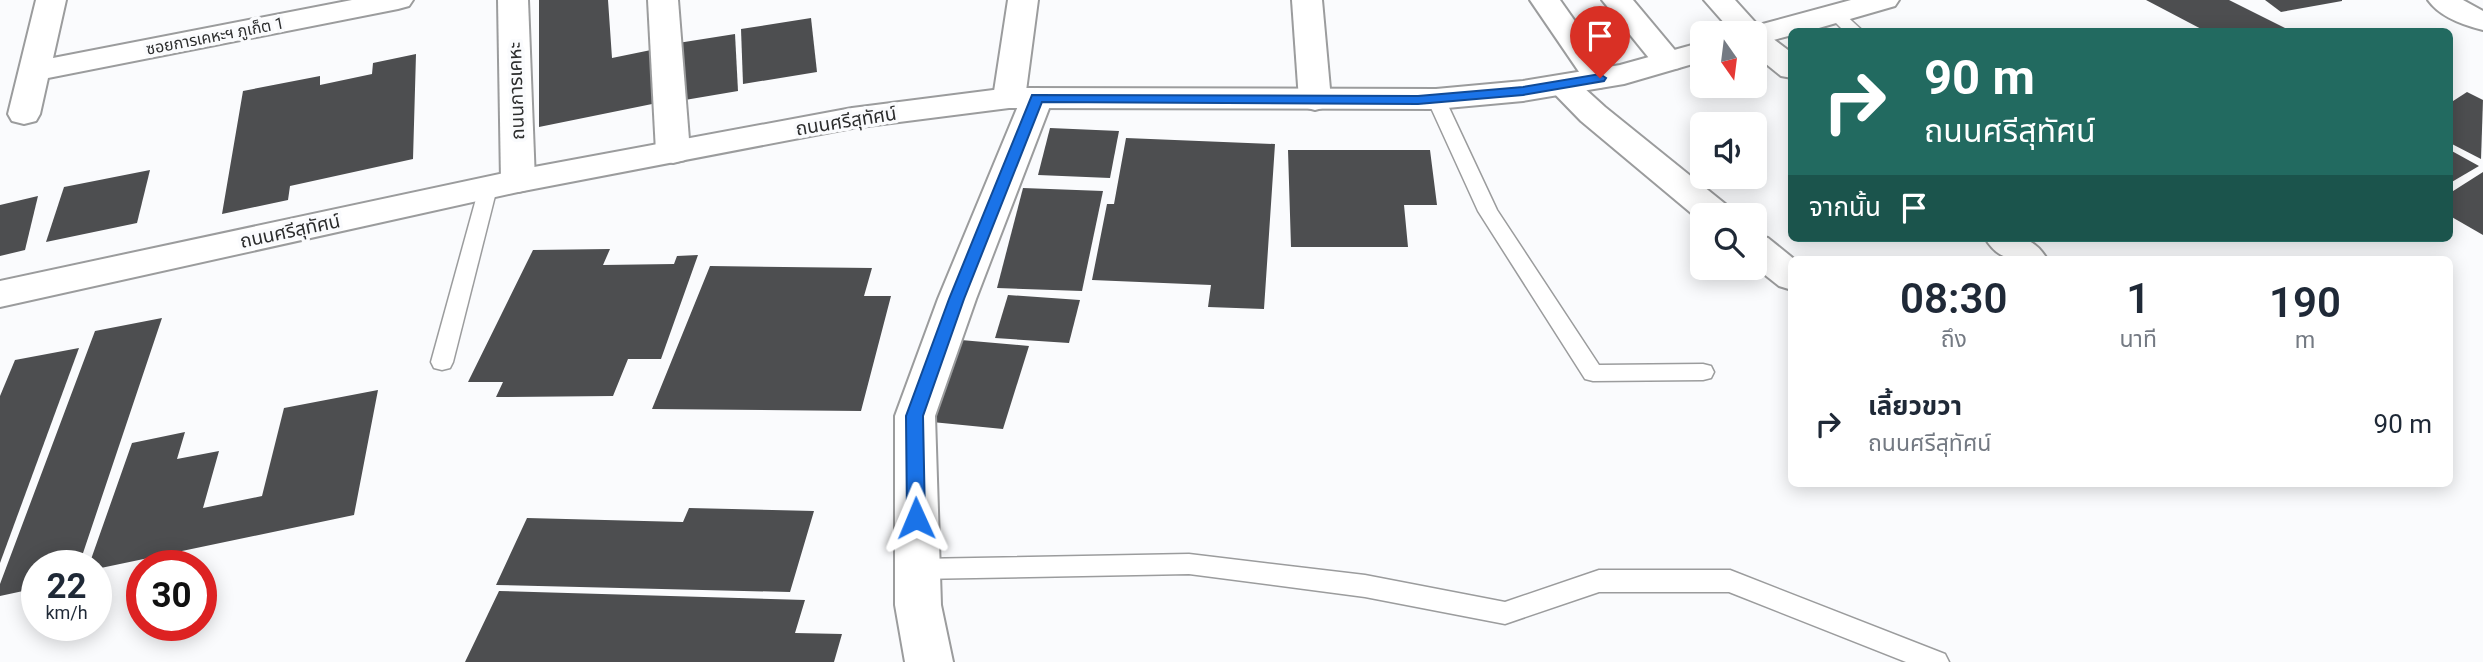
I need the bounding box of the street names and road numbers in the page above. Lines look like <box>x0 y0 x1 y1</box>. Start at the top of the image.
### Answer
street label: ซอยการเคหะฯ ภูเก็ต 1 <box>144 13 286 59</box>
street label: ถนนการเคหะ <box>503 42 529 140</box>
street label: ถนนศรีสุทัศน์ <box>794 102 898 140</box>
street label: ถนนศรีสุทัศน์ <box>238 209 342 253</box>

